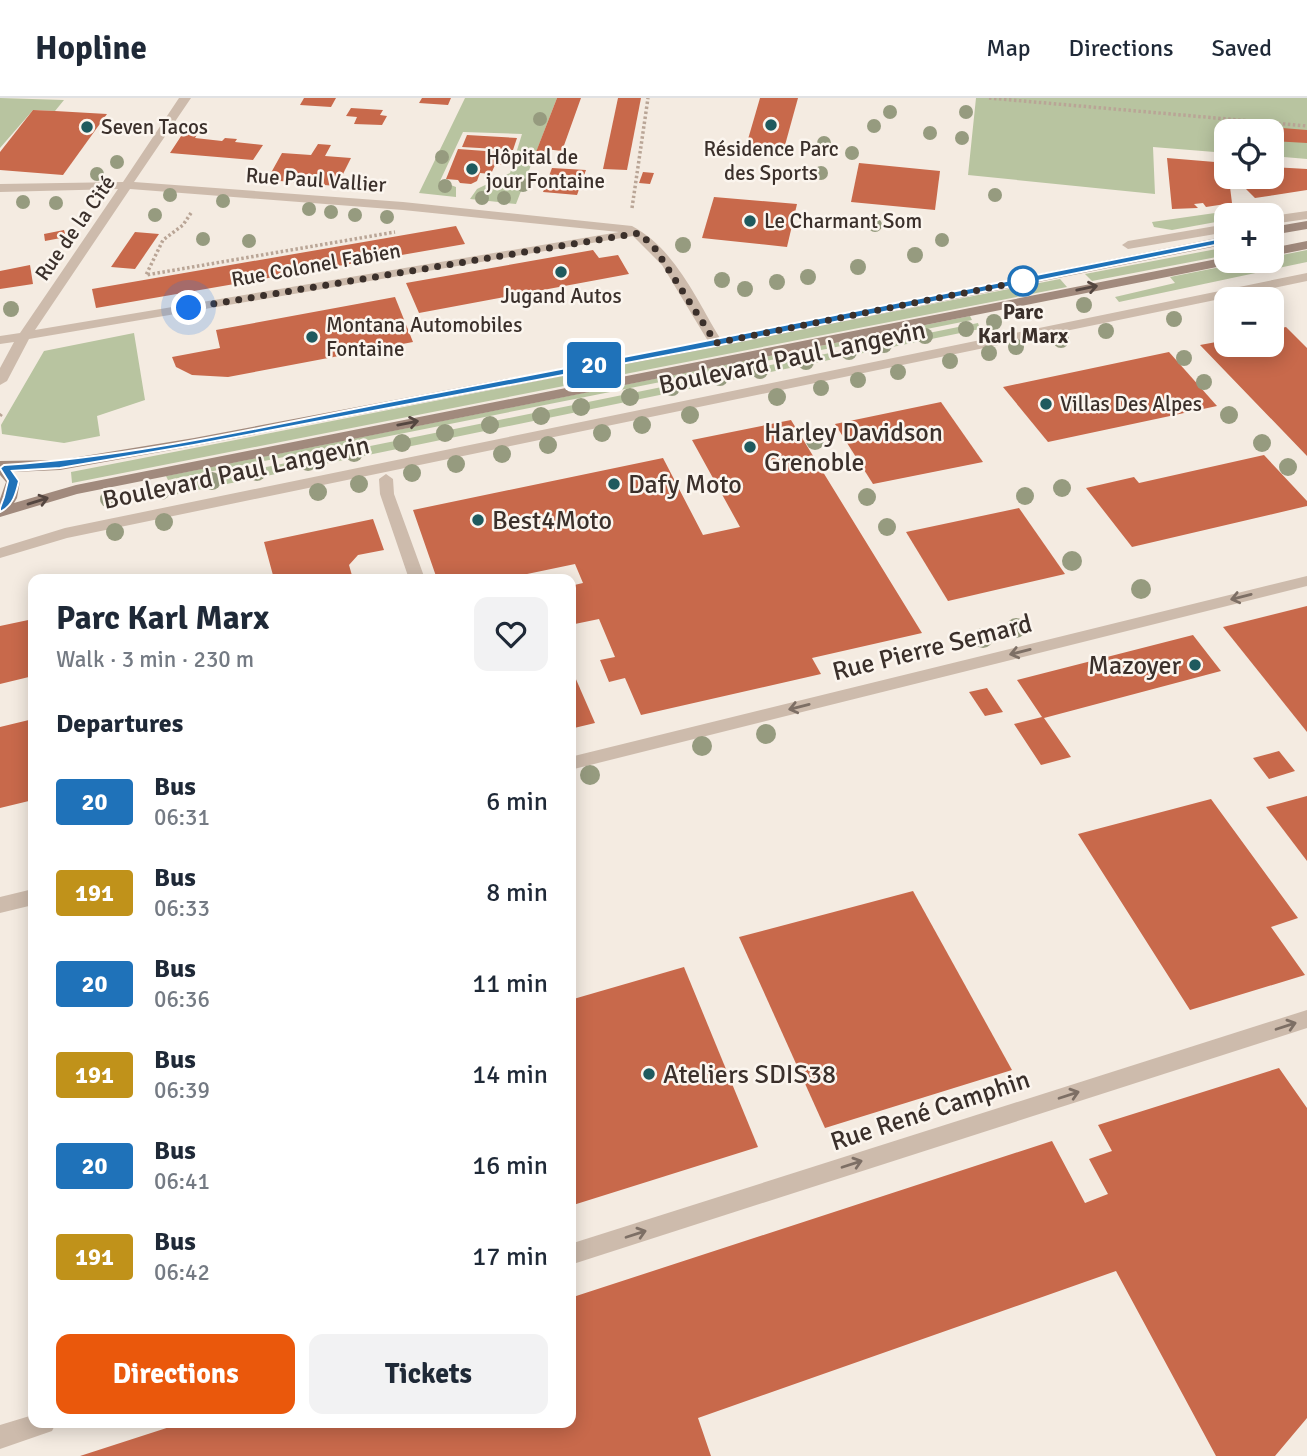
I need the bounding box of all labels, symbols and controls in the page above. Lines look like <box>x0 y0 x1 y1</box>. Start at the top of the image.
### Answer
text: Hopline <box>35 28 147 69</box>
text: Map <box>986 33 1031 63</box>
text: Directions <box>1069 33 1174 63</box>
text: Saved <box>1212 33 1272 63</box>
place label: Seven Tacos <box>101 114 208 140</box>
marker: Résidence Parc des Sports <box>763 117 779 133</box>
marker: Seven Tacos <box>79 119 95 135</box>
map controls <box>1214 119 1284 357</box>
button: locate <box>1214 119 1284 189</box>
place label: Résidence Parc des Sports <box>703 136 839 186</box>
place label: Hôpital de jour Fontaine <box>486 144 605 194</box>
marker: Hôpital de jour Fontaine <box>464 161 480 177</box>
street label: Rue Paul Vallier <box>245 162 387 198</box>
street label: Rue de la Cité <box>29 170 121 286</box>
button: + <box>1214 203 1284 273</box>
place label: Le Charmant Som <box>764 208 922 234</box>
marker: Le Charmant Som <box>742 213 758 229</box>
street label: Rue Colonel Fabien <box>229 237 403 293</box>
marker: Jugand Autos <box>553 264 569 280</box>
marker: Parc Karl Marx <box>1008 266 1038 296</box>
one-way arrow <box>1075 281 1098 295</box>
place label: Jugand Autos <box>500 283 622 309</box>
button: − <box>1214 287 1284 357</box>
your location <box>171 290 206 325</box>
place label: Parc Karl Marx <box>978 299 1069 349</box>
place label: Montana Automobiles Fontaine <box>326 312 522 362</box>
street label: Boulevard Paul Langevin <box>656 314 929 402</box>
marker: Montana Automobiles Fontaine <box>304 329 320 345</box>
line badge: 20 <box>562 342 626 388</box>
text: 20 <box>581 350 607 380</box>
place label: Villas Des Alpes <box>1060 391 1202 417</box>
marker: Villas Des Alpes <box>1038 396 1054 412</box>
one-way arrow <box>396 415 419 429</box>
place label: Harley Davidson Grenoble <box>764 417 943 479</box>
street label: Boulevard Paul Langevin <box>100 429 373 517</box>
marker: Harley Davidson Grenoble <box>742 439 758 455</box>
place label: Dafy Moto <box>628 469 742 501</box>
marker: Dafy Moto <box>606 476 622 492</box>
one-way arrow <box>27 493 49 506</box>
place label: Best4Moto <box>492 505 612 537</box>
marker: Best4Moto <box>470 512 486 528</box>
one-way arrow <box>1230 591 1253 604</box>
button: heart <box>474 597 548 671</box>
text: Parc Karl Marx <box>56 598 269 639</box>
street label: Rue Pierre Semard <box>829 608 1035 688</box>
text: Walk · 3 min · 230 m <box>56 645 254 674</box>
one-way arrow <box>1009 646 1032 659</box>
place label: Mazoyer <box>1088 650 1181 682</box>
marker: Mazoyer <box>1187 657 1203 673</box>
one-way arrow <box>788 701 811 714</box>
text: Departures <box>56 708 183 740</box>
text: Bus <box>154 771 196 803</box>
text: 6 min <box>486 786 548 818</box>
text: 20 <box>82 787 107 817</box>
text: 06:31 <box>154 803 210 832</box>
text: Bus <box>154 862 196 894</box>
text: 8 min <box>486 877 548 909</box>
text: 191 <box>75 878 114 908</box>
text: 06:33 <box>154 894 210 923</box>
text: Bus <box>154 953 196 985</box>
text: 11 min <box>472 968 548 1000</box>
text: 20 <box>82 969 107 999</box>
text: 06:36 <box>154 985 210 1014</box>
one-way arrow <box>1274 1018 1296 1031</box>
text: Bus <box>154 1044 196 1076</box>
text: 14 min <box>472 1059 548 1091</box>
place label: Ateliers SDIS38 <box>663 1059 836 1091</box>
text: 191 <box>75 1060 114 1090</box>
street label: Rue René Camphin <box>827 1064 1034 1158</box>
marker: Ateliers SDIS38 <box>641 1066 657 1082</box>
text: 06:39 <box>154 1076 210 1105</box>
one-way arrow <box>1058 1088 1080 1101</box>
text: Bus <box>154 1135 196 1167</box>
text: 16 min <box>472 1150 548 1182</box>
text: 20 <box>82 1151 107 1181</box>
one-way arrow <box>841 1157 863 1170</box>
text: 06:41 <box>154 1167 210 1196</box>
text: Bus <box>154 1226 196 1258</box>
one-way arrow <box>624 1227 646 1239</box>
text: 17 min <box>472 1241 548 1273</box>
text: 191 <box>75 1242 114 1272</box>
text: 06:42 <box>154 1258 210 1287</box>
button: Directions <box>56 1334 295 1414</box>
button: Tickets <box>309 1334 548 1414</box>

